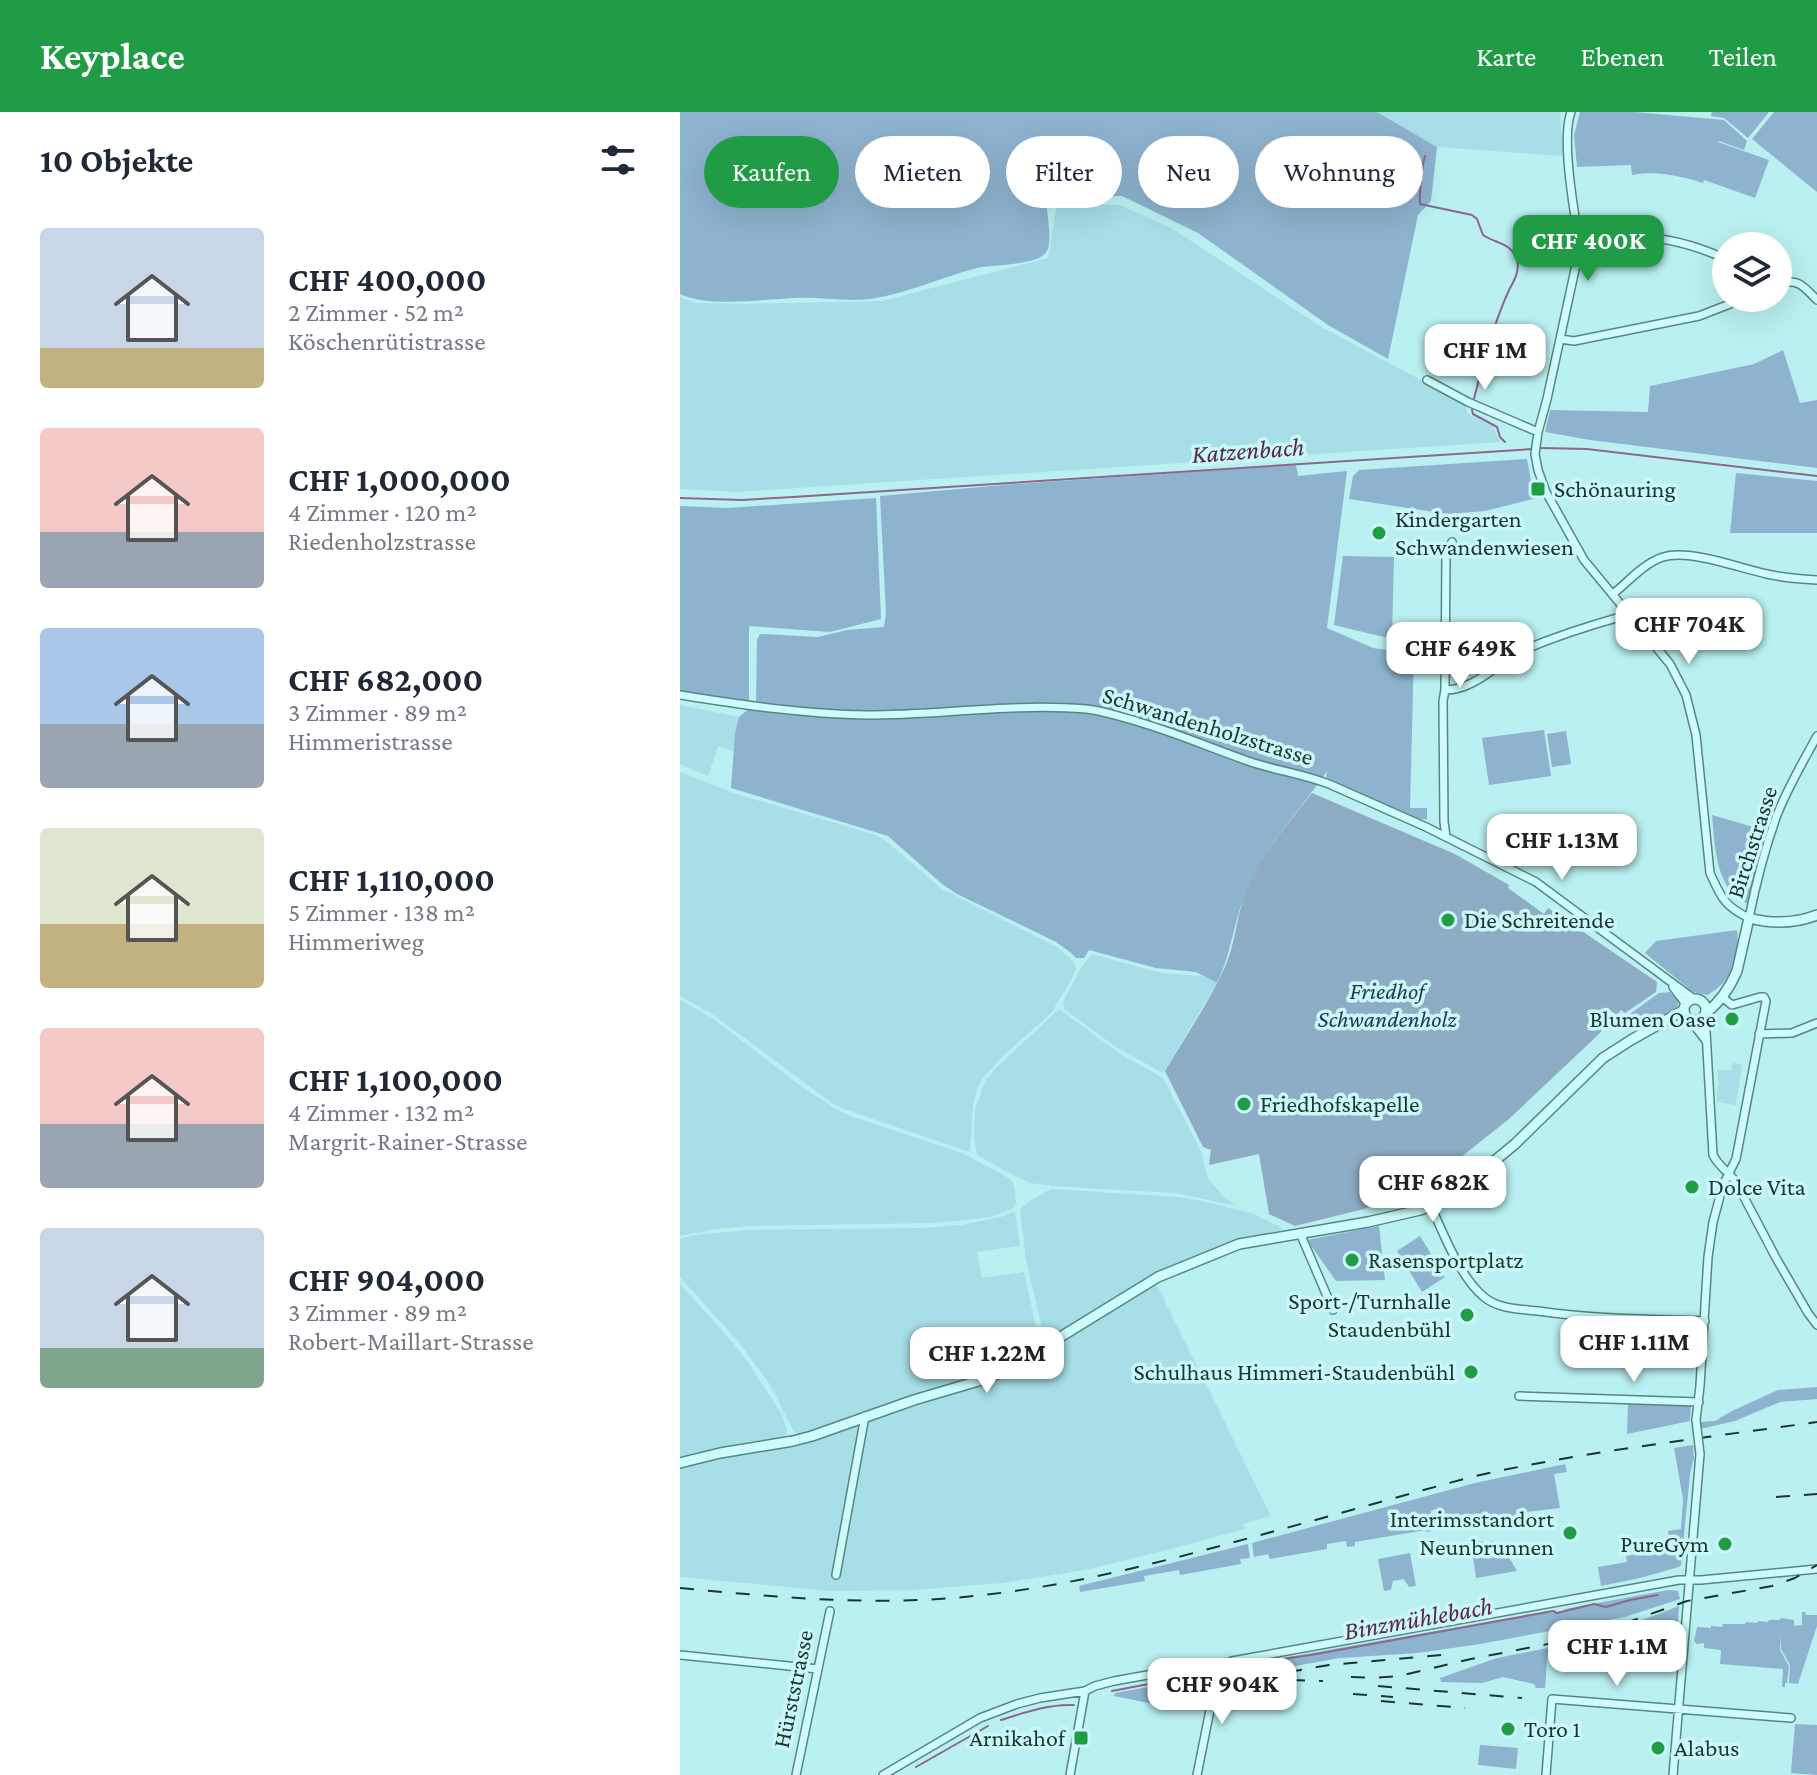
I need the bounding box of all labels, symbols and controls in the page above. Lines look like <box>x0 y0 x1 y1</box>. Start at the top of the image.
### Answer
text: Keyplace <box>40 35 185 77</box>
text: Karte <box>1476 41 1536 72</box>
text: Ebenen <box>1580 41 1665 72</box>
text: Teilen <box>1709 41 1777 72</box>
chip: Kaufen <box>704 136 839 208</box>
chip: Mieten <box>855 136 990 208</box>
chip: Filter <box>1006 136 1122 208</box>
chip: Neu <box>1138 136 1239 208</box>
chip: Wohnung <box>1255 136 1423 208</box>
icon: filters <box>596 138 640 182</box>
text: 10 Objekte <box>40 142 193 179</box>
pin: CHF 400K <box>1505 215 1671 283</box>
text: CHF 400K <box>1531 226 1645 255</box>
map controls <box>1712 232 1792 312</box>
button: layers <box>1712 232 1792 312</box>
icon: home <box>104 260 200 356</box>
text: CHF 400,000 <box>288 261 486 298</box>
text: 2 Zimmer · 52 m² <box>288 298 464 327</box>
pin: CHF 1M <box>1420 324 1550 392</box>
text: Köschenrütistrasse <box>288 327 486 356</box>
text: CHF 1M <box>1443 335 1527 364</box>
water label: Katzenbach <box>1191 432 1305 469</box>
icon: home <box>104 460 200 556</box>
text: CHF 1,000,000 <box>288 461 511 498</box>
place label: Schönauring <box>1554 475 1676 502</box>
marker: Schönauring <box>1529 480 1547 498</box>
text: 4 Zimmer · 120 m² <box>288 498 477 527</box>
place label: Kindergarten Schwandenwiesen <box>1395 505 1574 560</box>
marker: Kindergarten Schwandenwiesen <box>1370 524 1388 542</box>
text: Riedenholzstrasse <box>288 527 476 556</box>
pin: CHF 704K <box>1606 598 1772 666</box>
text: CHF 704K <box>1634 609 1744 638</box>
pin: CHF 649K <box>1377 622 1543 690</box>
text: CHF 649K <box>1404 633 1516 662</box>
icon: home <box>104 660 200 756</box>
text: CHF 682,000 <box>288 661 483 698</box>
street label: Schwandenholzstrasse <box>1100 681 1317 770</box>
text: 3 Zimmer · 89 m² <box>288 698 467 727</box>
text: Himmeristrasse <box>288 727 453 756</box>
street label: Birchstrasse <box>1721 782 1782 901</box>
pin: CHF 1.13M <box>1470 814 1654 882</box>
text: CHF 1.13M <box>1505 825 1619 854</box>
icon: home <box>104 860 200 956</box>
text: CHF 1,110,000 <box>288 861 495 898</box>
text: 5 Zimmer · 138 m² <box>288 898 475 927</box>
place label: Die Schreitende <box>1464 906 1615 933</box>
marker: Die Schreitende <box>1439 911 1457 929</box>
text: Himmeriweg <box>288 927 424 956</box>
park label: Friedhof Schwandenholz <box>1317 977 1457 1032</box>
place label: Blumen Oase <box>1589 1005 1716 1032</box>
marker: Blumen Oase <box>1723 1010 1741 1028</box>
icon: home <box>104 1060 200 1156</box>
text: CHF 1,100,000 <box>288 1061 503 1098</box>
place label: Friedhofskapelle <box>1260 1090 1420 1117</box>
marker: Friedhofskapelle <box>1235 1095 1253 1113</box>
text: 4 Zimmer · 132 m² <box>288 1098 474 1127</box>
text: Margrit-Rainer-Strasse <box>288 1127 528 1156</box>
pin: CHF 682K <box>1350 1156 1516 1224</box>
text: CHF 682K <box>1377 1167 1489 1196</box>
place label: Dolce Vita <box>1708 1173 1806 1200</box>
marker: Dolce Vita <box>1683 1178 1701 1196</box>
place label: Rasensportplatz <box>1368 1246 1523 1273</box>
marker: Rasensportplatz <box>1343 1251 1361 1269</box>
icon: home <box>104 1260 200 1356</box>
text: CHF 904,000 <box>288 1261 485 1298</box>
place label: Sport-/Turnhalle Staudenbühl <box>1288 1287 1451 1342</box>
text: 3 Zimmer · 89 m² <box>288 1298 467 1327</box>
marker: Sport-/Turnhalle Staudenbühl <box>1458 1306 1476 1324</box>
pin: CHF 1.11M <box>1542 1316 1726 1384</box>
text: Robert-Maillart-Strasse <box>288 1327 534 1356</box>
pin: CHF 1.22M <box>895 1327 1079 1395</box>
text: CHF 1.11M <box>1578 1327 1690 1356</box>
text: CHF 1.22M <box>928 1338 1046 1367</box>
place label: Schulhaus Himmeri-Staudenbühl <box>1133 1358 1455 1385</box>
marker: Schulhaus Himmeri-Staudenbühl <box>1462 1363 1480 1381</box>
place label: Interimsstandort Neunbrunnen <box>1390 1505 1555 1560</box>
marker: Interimsstandort Neunbrunnen <box>1561 1524 1579 1542</box>
place label: PureGym <box>1620 1530 1709 1557</box>
marker: PureGym <box>1716 1535 1734 1553</box>
water label: Binzmühlebach <box>1341 1591 1495 1646</box>
pin: CHF 1.1M <box>1534 1620 1700 1688</box>
street label: Hürststrasse <box>767 1627 818 1750</box>
text: CHF 1.1M <box>1566 1631 1668 1660</box>
pin: CHF 904K <box>1139 1658 1305 1726</box>
text: CHF 904K <box>1166 1669 1278 1698</box>
place label: Toro 1 <box>1524 1715 1580 1742</box>
marker: Toro 1 <box>1499 1720 1517 1738</box>
place label: Arnikahof <box>969 1724 1067 1751</box>
marker: Arnikahof <box>1072 1729 1090 1747</box>
place label: Alabus <box>1674 1734 1740 1761</box>
marker: Alabus <box>1649 1739 1667 1757</box>

